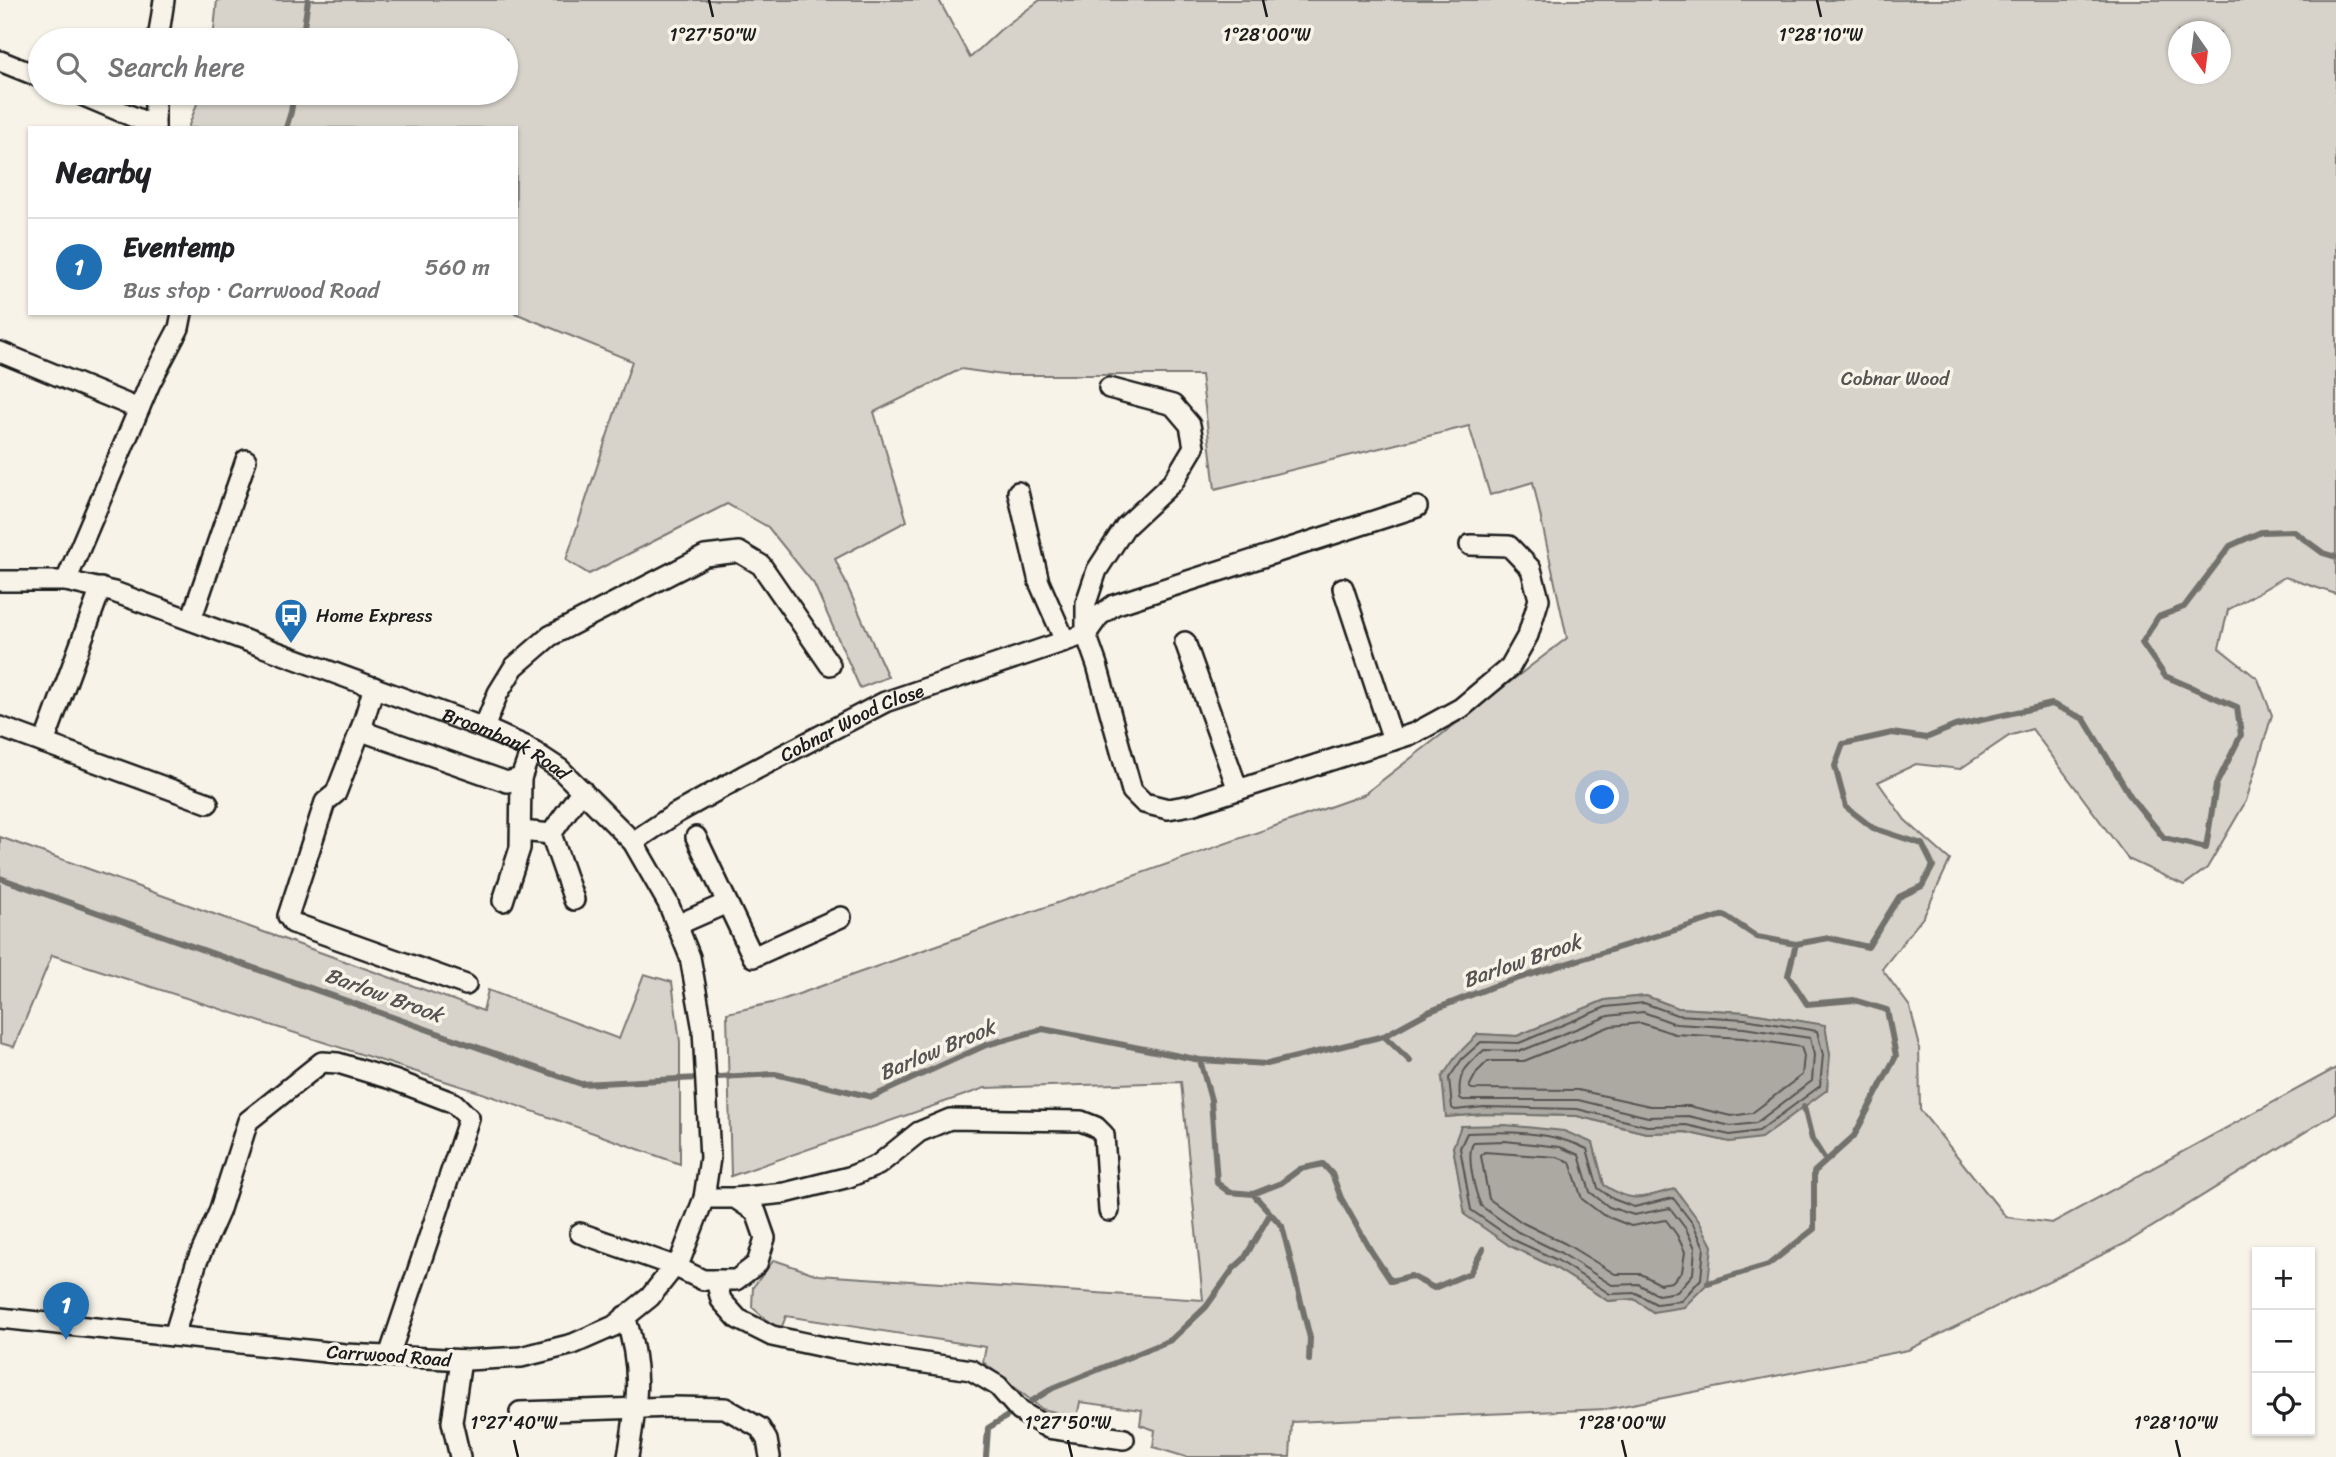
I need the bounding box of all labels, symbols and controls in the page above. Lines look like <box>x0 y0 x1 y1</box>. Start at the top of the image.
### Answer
text: 1°27'50"W <box>670 19 757 51</box>
text: 1°28'00"W <box>1223 19 1312 51</box>
text: 1°28'10"W <box>1779 19 1864 51</box>
north arrow <box>2168 21 2231 84</box>
search box <box>28 28 518 105</box>
text: Search here <box>108 44 245 90</box>
icon: search <box>52 48 90 86</box>
text: Nearby <box>56 145 151 199</box>
text: Eventemp <box>123 224 234 270</box>
text: 1 <box>74 247 84 288</box>
text: 560 m <box>425 247 490 288</box>
text: Bus stop · Carrwood Road <box>123 270 379 311</box>
park label: Cobnar Wood <box>1841 362 1951 395</box>
bus stop icon: Home Express <box>272 596 310 645</box>
place label: Home Express <box>316 599 432 632</box>
street label: Cobnar Wood Close <box>774 674 928 771</box>
street label: Broombank Road <box>438 698 580 789</box>
your location <box>1585 780 1619 814</box>
water label: Barlow Brook <box>1458 922 1589 999</box>
water label: Barlow Brook <box>320 956 451 1035</box>
water label: Barlow Brook <box>873 1007 1004 1092</box>
map controls <box>2252 1247 2315 1436</box>
button: + <box>2252 1247 2315 1310</box>
pin: 1 <box>43 1282 89 1340</box>
button: − <box>2252 1310 2315 1373</box>
street label: Carrwood Road <box>326 1335 453 1376</box>
button: locate <box>2252 1373 2315 1436</box>
text: 1°27'40"W <box>471 1407 558 1439</box>
text: 1°27'50"W <box>1025 1407 1112 1439</box>
text: 1°28'00"W <box>1578 1407 1667 1439</box>
text: 1°28'10"W <box>2134 1407 2219 1439</box>

